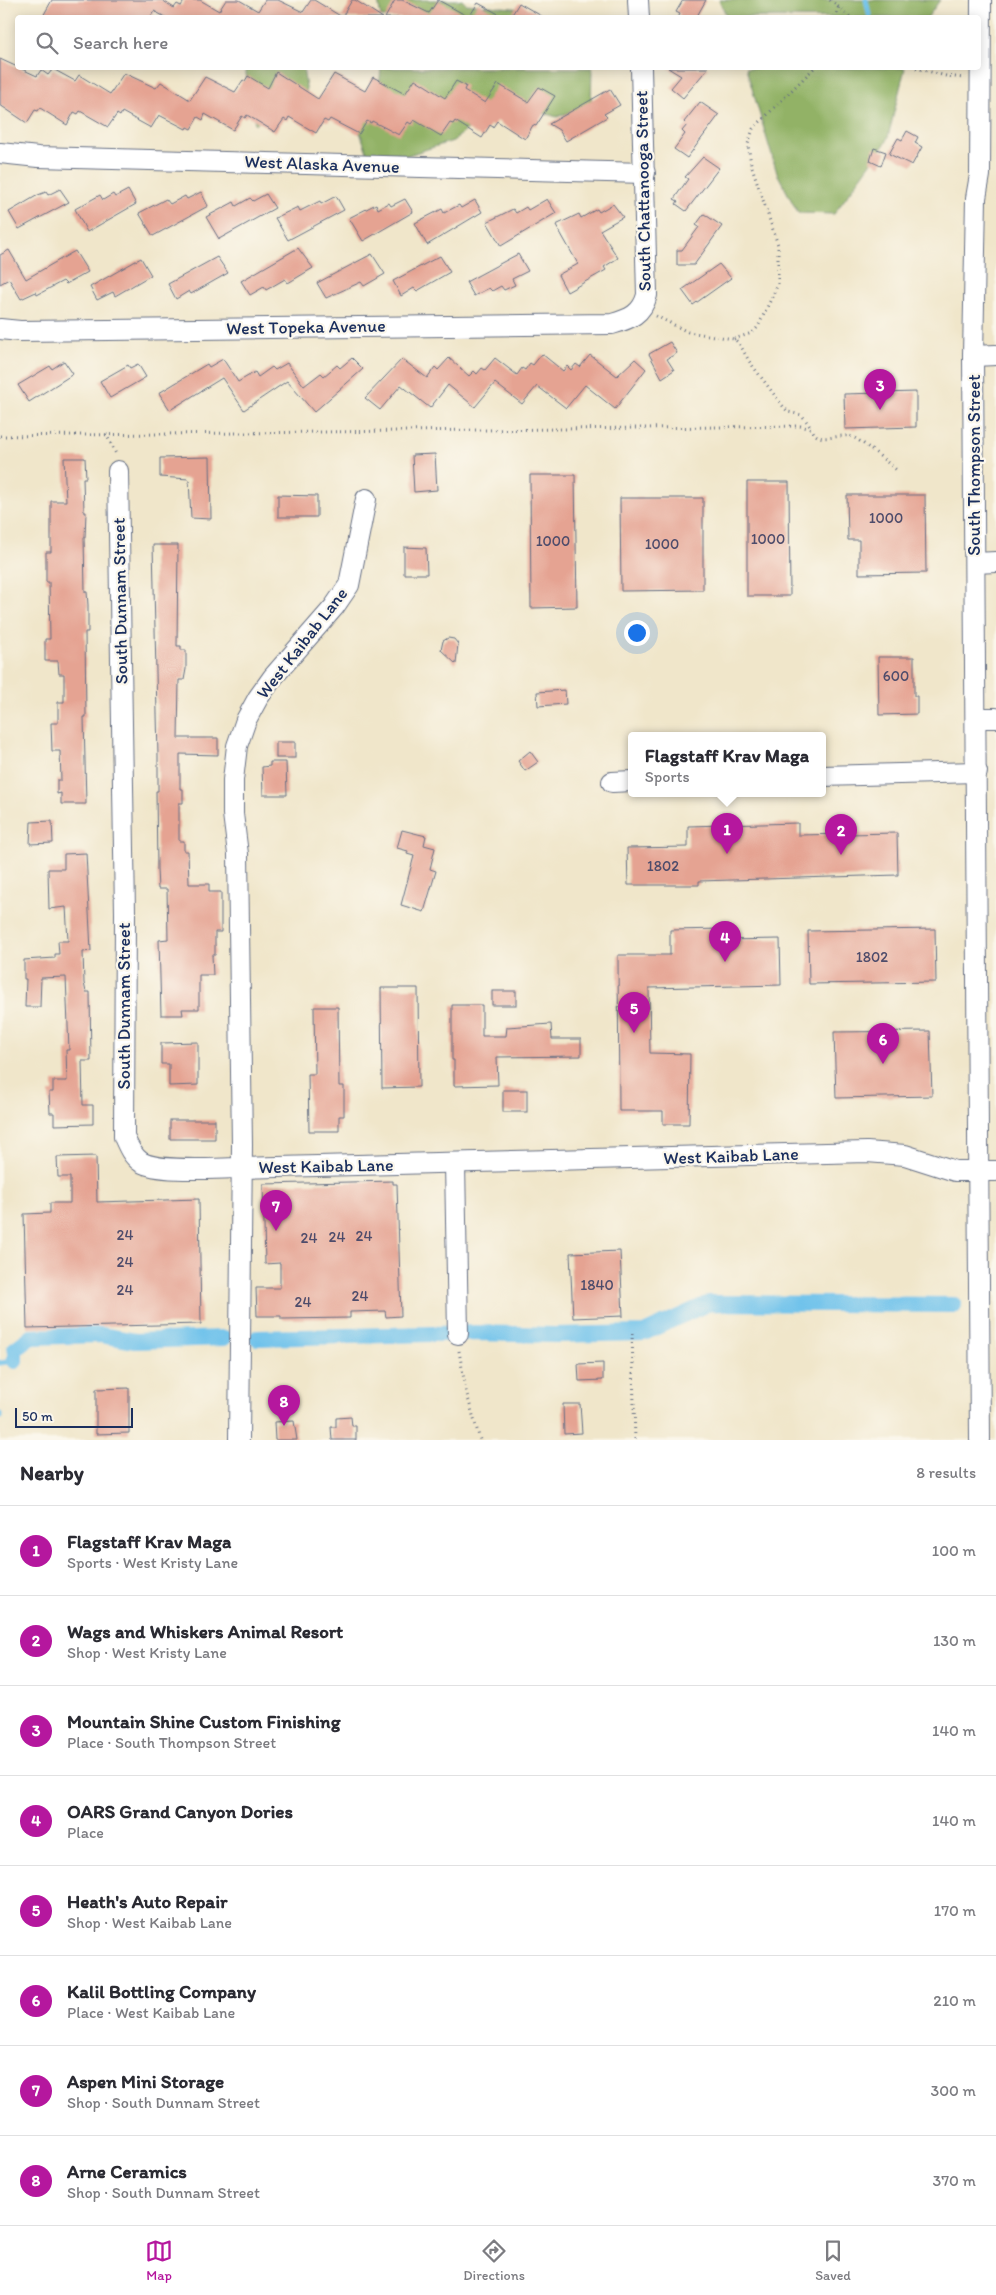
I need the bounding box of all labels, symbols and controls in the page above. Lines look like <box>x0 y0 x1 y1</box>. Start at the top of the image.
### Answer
search box <box>15 15 981 70</box>
icon: search <box>33 29 61 57</box>
text: Search here <box>73 31 168 54</box>
street label: South Chattanooga Street <box>630 90 656 292</box>
street label: West Alaska Avenue <box>244 150 400 178</box>
street label: West Topeka Avenue <box>226 315 386 339</box>
pin: 3 <box>864 369 896 410</box>
street label: South Thompson Street <box>963 374 985 556</box>
house number: 1000 <box>869 509 903 527</box>
street label: South Dunnam Street <box>108 517 132 685</box>
house number: 1000 <box>751 530 785 548</box>
house number: 1000 <box>536 532 570 550</box>
house number: 1000 <box>645 535 679 553</box>
street label: West Kaibab Lane <box>252 583 352 703</box>
your location <box>624 620 650 646</box>
house number: 600 <box>883 667 909 685</box>
popup <box>628 732 826 797</box>
text: Flagstaff Krav Maga <box>645 744 809 767</box>
text: Sports <box>645 767 690 786</box>
pin: 1 <box>711 813 743 854</box>
pin: 2 <box>825 814 857 855</box>
house number: 1802 <box>647 857 679 875</box>
pin: 4 <box>709 921 741 962</box>
street label: South Dunnam Street <box>113 922 135 1089</box>
house number: 1802 <box>856 948 888 966</box>
pin: 5 <box>618 992 650 1033</box>
pin: 6 <box>867 1023 899 1064</box>
street label: West Kaibab Lane <box>663 1143 799 1169</box>
street label: West Kaibab Lane <box>258 1154 394 1178</box>
pin: 7 <box>260 1190 292 1231</box>
house number: 24 <box>117 1226 133 1244</box>
house number: 24 <box>356 1227 372 1245</box>
house number: 24 <box>329 1228 345 1246</box>
house number: 24 <box>301 1229 317 1247</box>
house number: 24 <box>117 1253 133 1271</box>
house number: 1840 <box>580 1276 614 1294</box>
house number: 24 <box>117 1281 133 1299</box>
house number: 24 <box>352 1287 368 1305</box>
house number: 24 <box>295 1293 311 1311</box>
pin: 8 <box>268 1385 300 1426</box>
scale bar <box>15 1405 132 1428</box>
text: 50 m <box>22 1408 53 1425</box>
text: Nearby <box>20 1460 84 1485</box>
text: 8 results <box>916 1463 976 1482</box>
text: Flagstaff Krav Maga <box>67 1530 231 1553</box>
text: 1 <box>32 1541 40 1560</box>
text: 100 m <box>932 1541 976 1560</box>
text: Sports · West Kristy Lane <box>67 1553 238 1572</box>
text: Wags and Whiskers Animal Resort <box>67 1620 343 1643</box>
text: 2 <box>32 1631 40 1650</box>
text: 130 m <box>933 1631 976 1650</box>
text: Shop · West Kristy Lane <box>67 1643 227 1662</box>
text: Mountain Shine Custom Finishing <box>67 1710 340 1733</box>
text: 3 <box>32 1721 40 1740</box>
text: 140 m <box>932 1721 976 1740</box>
text: Place · South Thompson Street <box>67 1733 276 1752</box>
text: OARS Grand Canyon Dories <box>67 1800 293 1823</box>
text: 4 <box>31 1811 41 1830</box>
text: 140 m <box>932 1811 976 1830</box>
text: Place <box>67 1823 104 1842</box>
text: Heath's Auto Repair <box>67 1890 228 1913</box>
text: 5 <box>32 1901 40 1920</box>
text: 170 m <box>934 1901 976 1920</box>
text: Shop · West Kaibab Lane <box>67 1913 232 1932</box>
text: Kalil Bottling Company <box>67 1980 256 2003</box>
text: 6 <box>32 1991 40 2010</box>
text: 210 m <box>933 1991 976 2010</box>
text: Place · West Kaibab Lane <box>67 2003 235 2022</box>
text: Aspen Mini Storage <box>67 2070 224 2093</box>
text: 7 <box>32 2081 40 2100</box>
text: 300 m <box>931 2081 976 2100</box>
text: Shop · South Dunnam Street <box>67 2093 260 2112</box>
text: Arne Ceramics <box>67 2160 187 2183</box>
text: 8 <box>32 2171 40 2190</box>
text: 370 m <box>932 2171 976 2190</box>
text: Shop · South Dunnam Street <box>67 2183 260 2202</box>
tab: Map <box>145 2237 173 2284</box>
tab: Directions <box>463 2237 525 2284</box>
tab: Saved <box>815 2237 851 2284</box>

